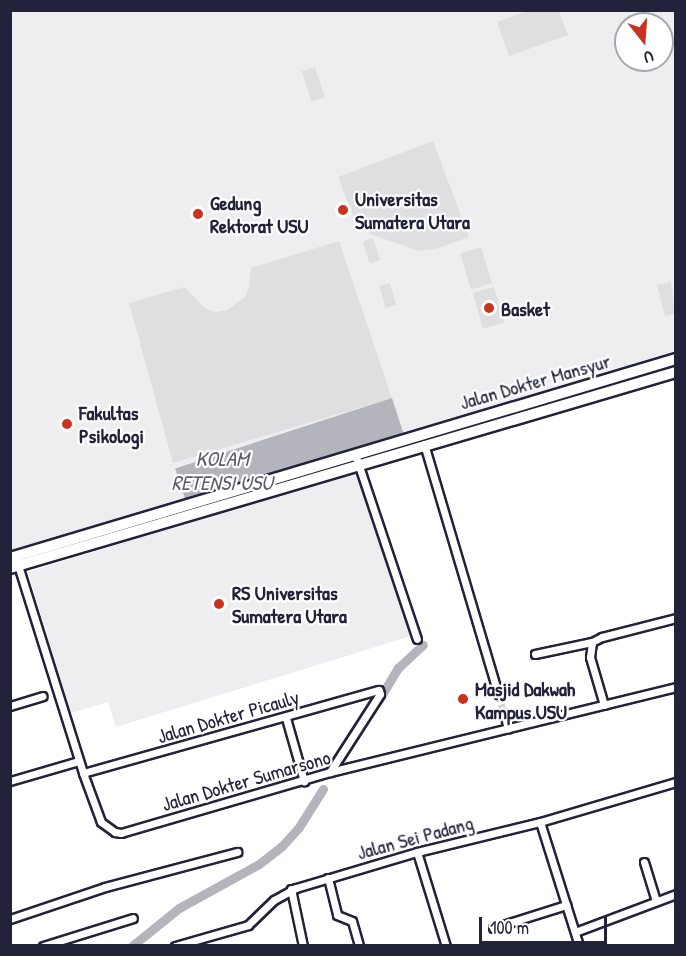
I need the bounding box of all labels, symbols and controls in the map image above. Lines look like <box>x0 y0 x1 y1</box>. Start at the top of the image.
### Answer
north arrow <box>614 12 674 72</box>
text: U <box>641 45 656 69</box>
place label: Universitas Sumatera Utara <box>355 186 470 233</box>
place label: Gedung Rektorat USU <box>210 190 308 237</box>
marker: Universitas Sumatera Utara <box>336 203 350 217</box>
marker: Gedung Rektorat USU <box>191 207 205 221</box>
place label: Basket <box>501 296 550 320</box>
marker: Basket <box>482 301 496 315</box>
street label: Jalan Dokter Mansyur <box>457 348 613 414</box>
place label: Fakultas Psikologi <box>79 400 144 447</box>
marker: Fakultas Psikologi <box>60 417 74 431</box>
water label: KOLAM RETENSI USU <box>171 446 273 496</box>
place label: RS Universitas Sumatera Utara <box>232 580 347 627</box>
marker: RS Universitas Sumatera Utara <box>210 595 228 613</box>
place label: Masjid Dakwah Kampus USU <box>475 676 575 723</box>
street label: Jalan Dokter Picauly <box>154 684 302 748</box>
marker: Masjid Dakwah Kampus USU <box>456 692 470 706</box>
street label: Jalan Dokter Sumarsono <box>159 744 333 816</box>
street label: Jalan Sei Padang <box>354 810 476 864</box>
scale bar <box>482 905 610 943</box>
text: 100 m <box>490 915 529 940</box>

